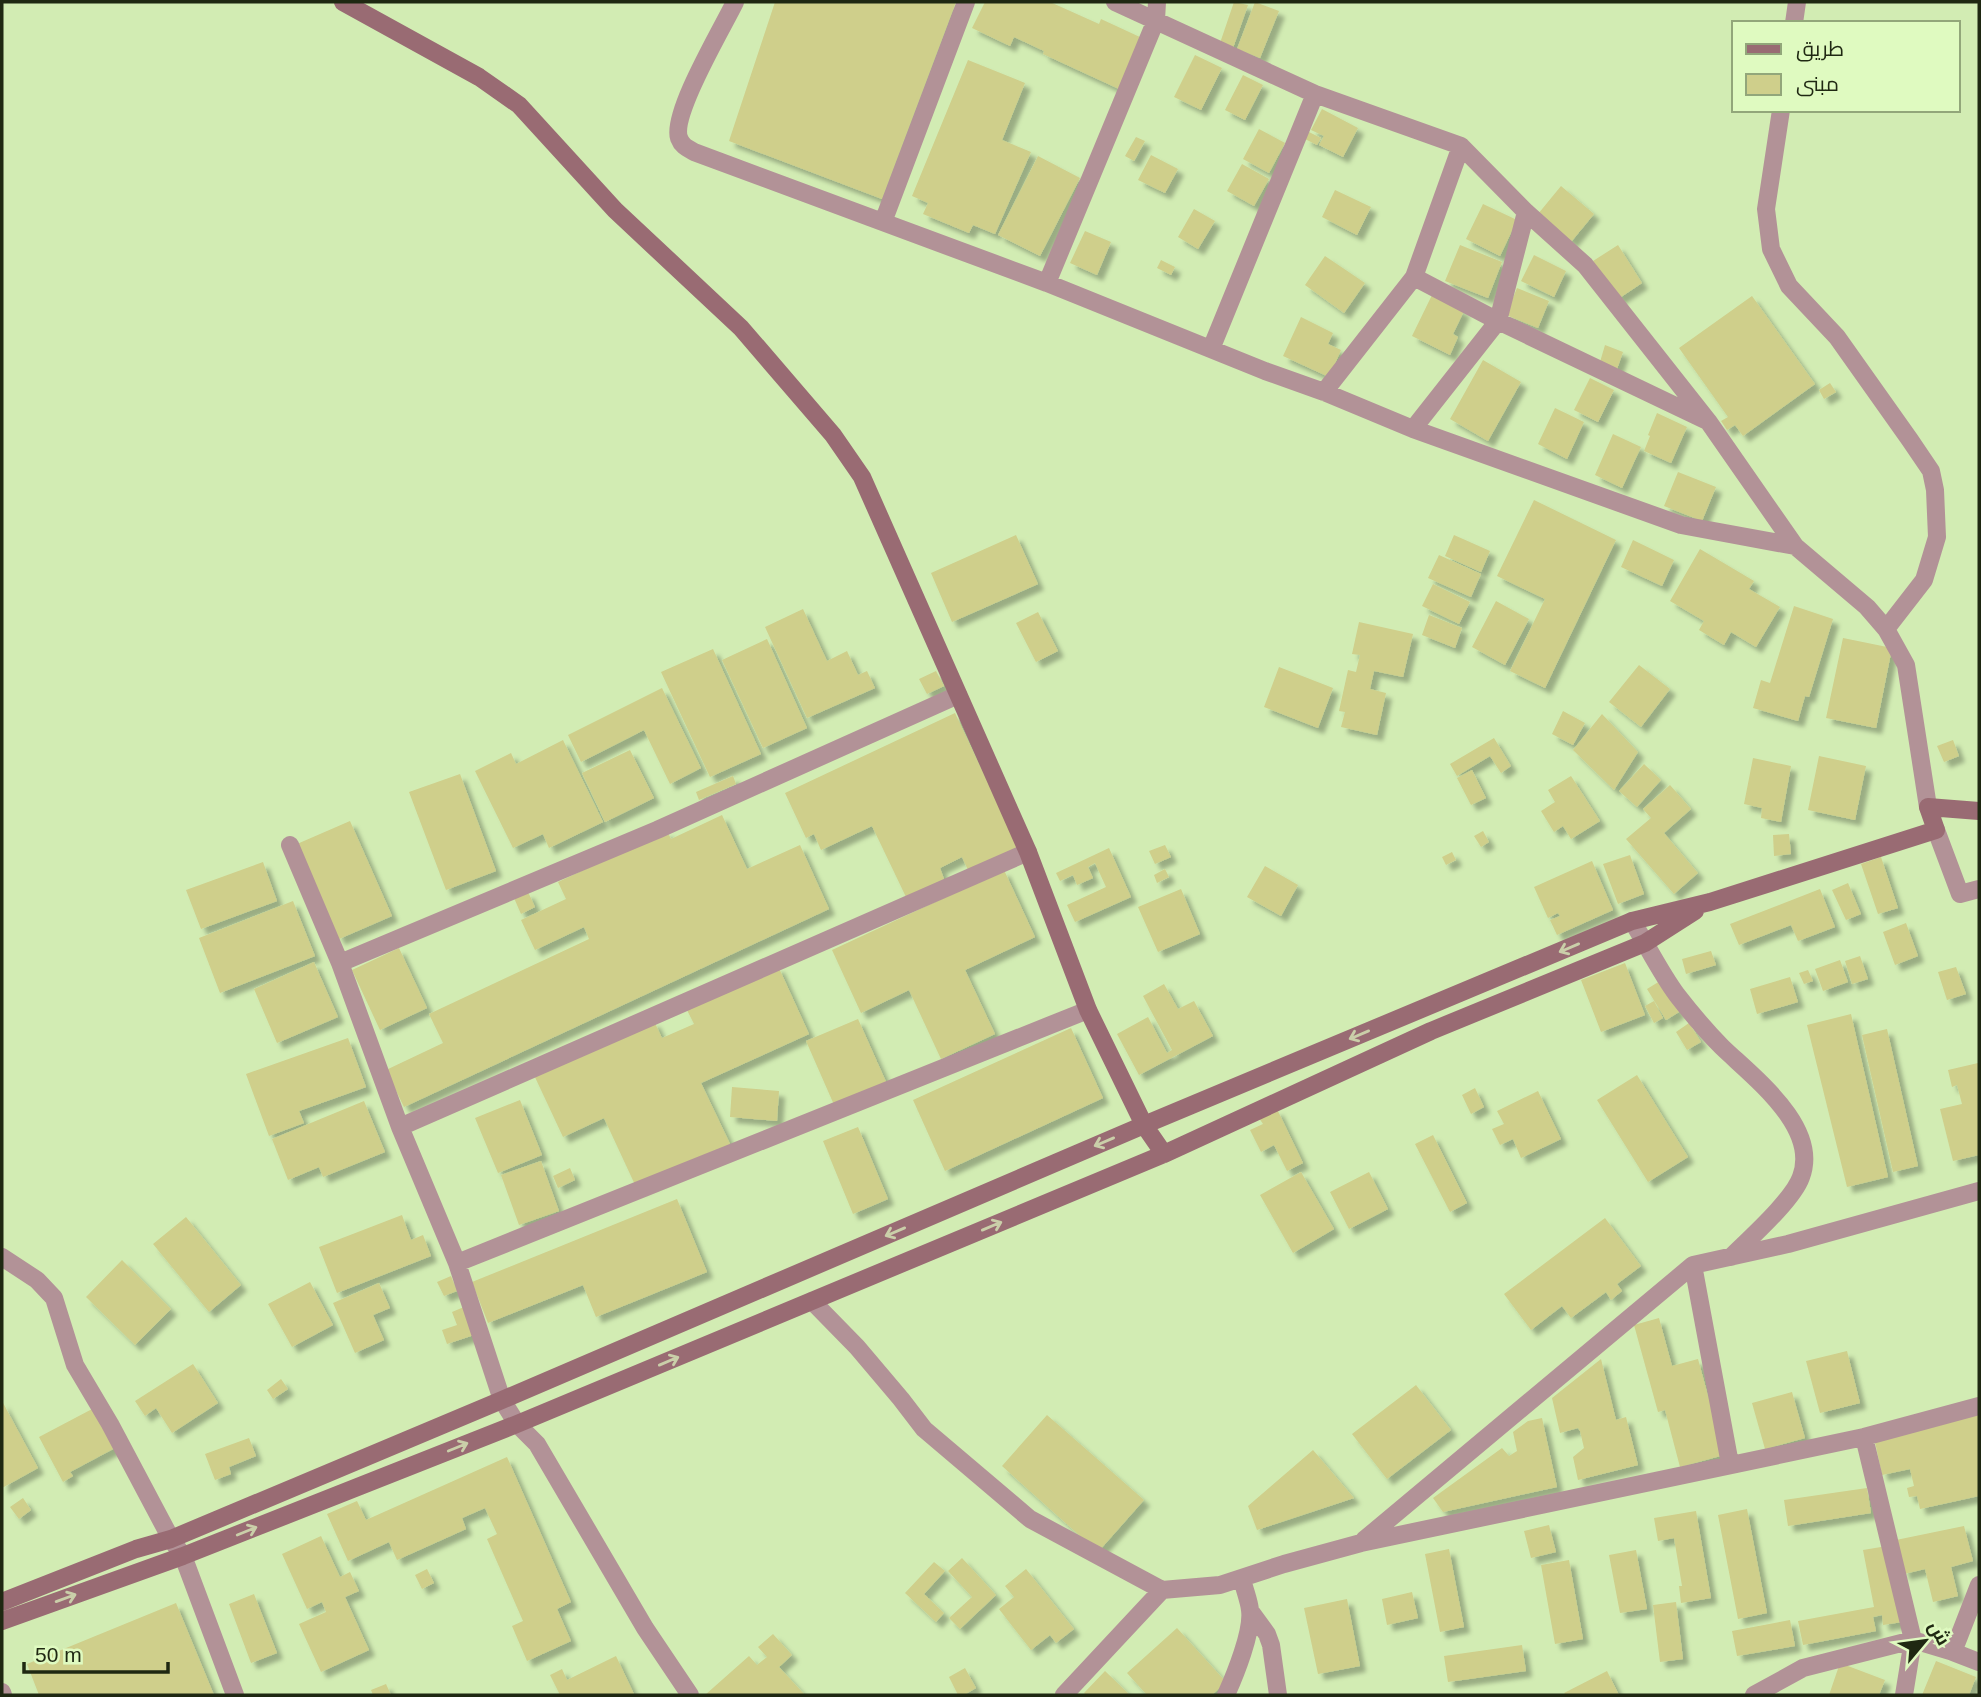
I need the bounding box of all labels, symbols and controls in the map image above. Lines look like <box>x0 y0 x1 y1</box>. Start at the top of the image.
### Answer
legend <box>1732 21 1960 112</box>
text: طريق <box>1796 37 1844 62</box>
text: مبنى <box>1796 72 1839 97</box>
one-way arrow <box>1559 942 1581 955</box>
one-way arrow <box>1349 1029 1371 1042</box>
one-way arrow <box>1094 1136 1115 1149</box>
one-way arrow <box>980 1219 1002 1232</box>
one-way arrow <box>885 1226 906 1239</box>
one-way arrow <box>657 1353 679 1366</box>
one-way arrow <box>447 1440 469 1453</box>
one-way arrow <box>235 1524 257 1537</box>
one-way arrow <box>54 1590 76 1603</box>
north arrow <box>1890 1606 1960 1676</box>
text: ش <box>1923 1617 1955 1649</box>
scale bar <box>24 1630 168 1674</box>
text: 50 m <box>35 1643 82 1666</box>

